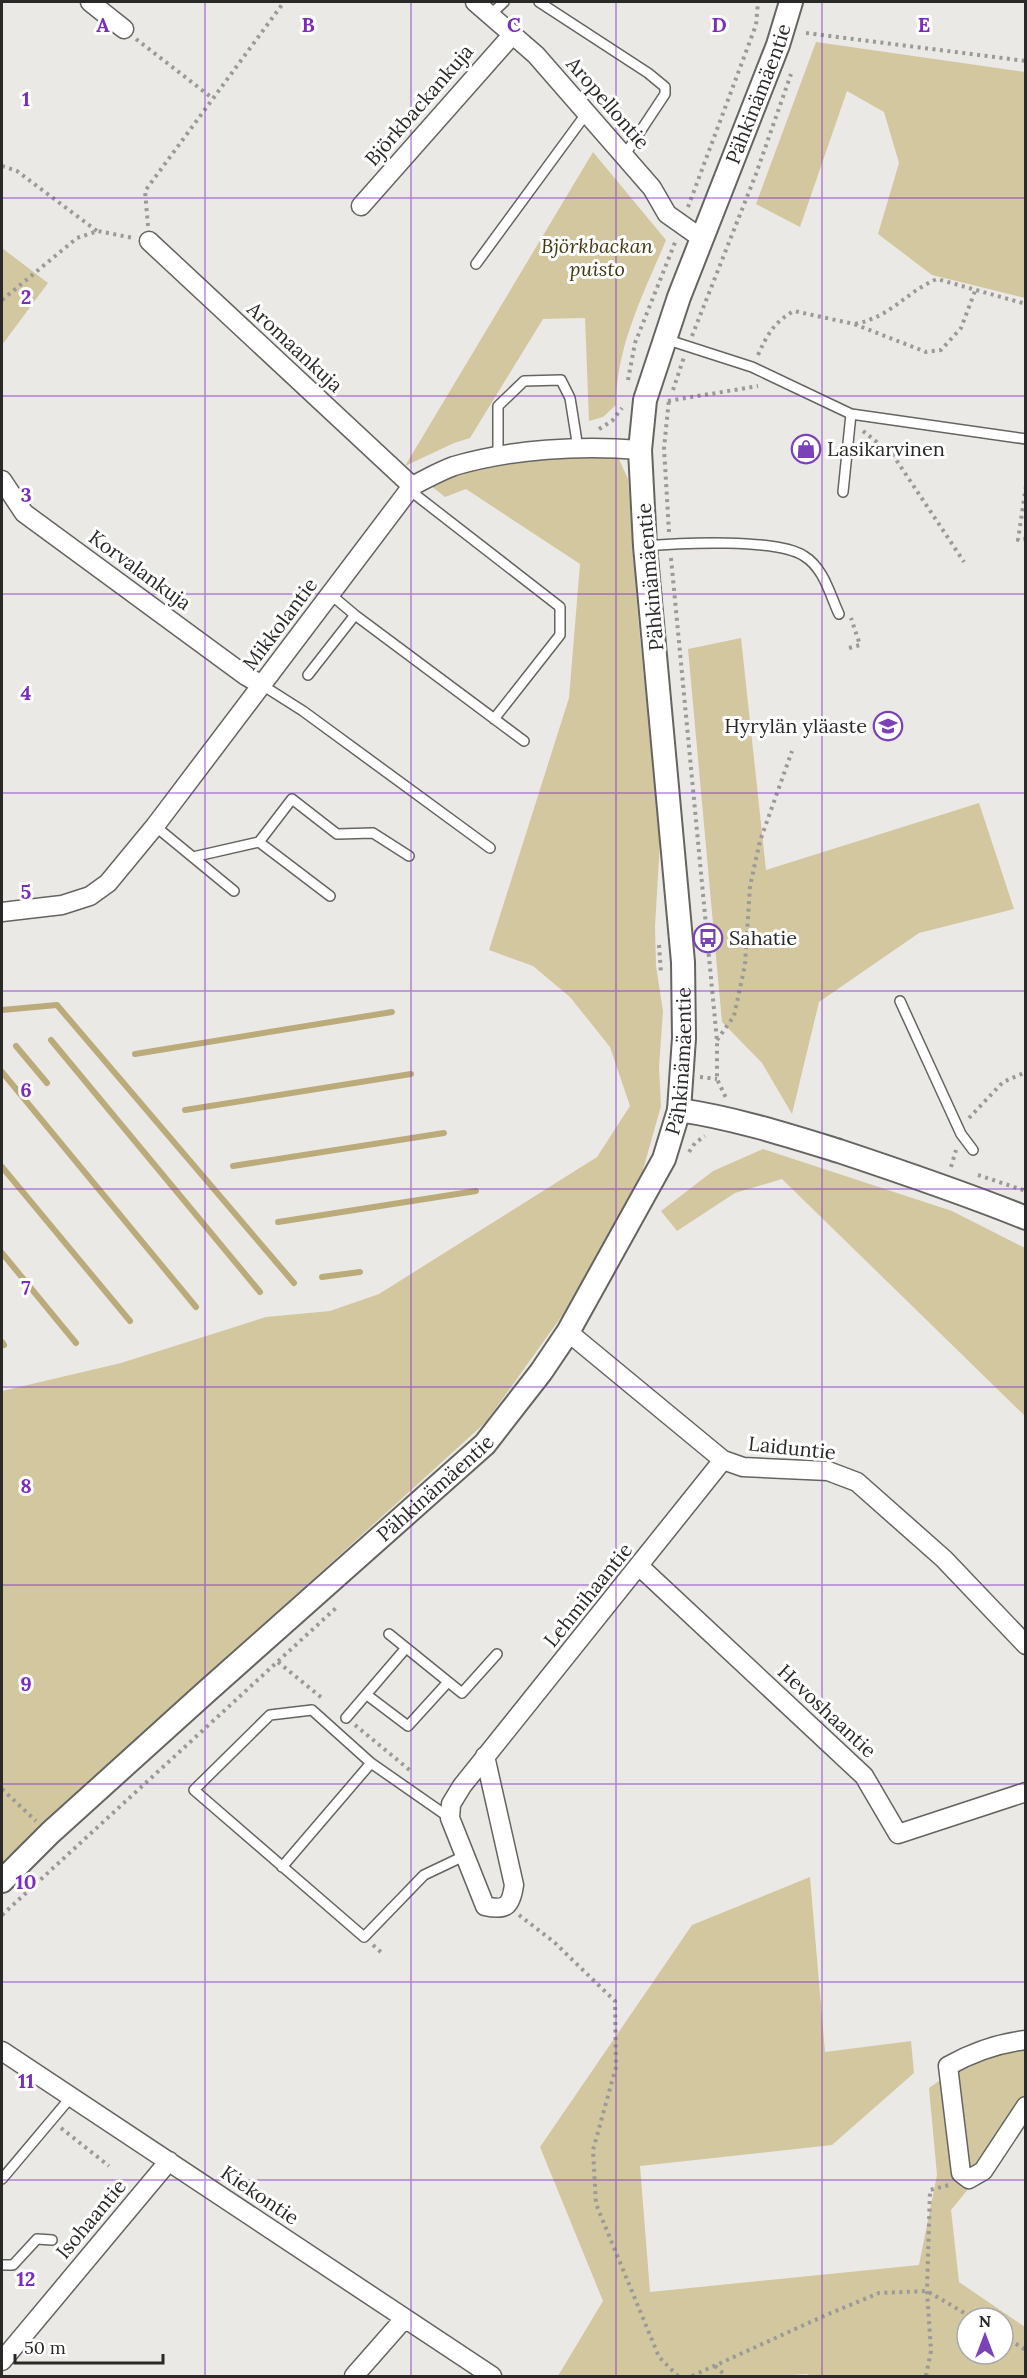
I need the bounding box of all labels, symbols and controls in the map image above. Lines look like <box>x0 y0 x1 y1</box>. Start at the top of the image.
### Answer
text: A <box>96 12 110 37</box>
text: B <box>301 12 315 37</box>
text: C <box>507 12 521 37</box>
text: D <box>711 12 727 37</box>
text: E <box>918 12 930 37</box>
street label: Pähkinämäentie <box>720 20 796 167</box>
street label: Björkbackankuja <box>359 39 478 170</box>
street label: Aropellontie <box>561 51 655 154</box>
text: 1 <box>22 86 30 111</box>
park label: Björkbackan puisto <box>541 233 654 281</box>
text: 2 <box>21 284 31 309</box>
street label: Aromaankuja <box>242 295 348 397</box>
shop icon: Lasikarvinen <box>790 433 822 465</box>
place label: Lasikarvinen <box>827 436 945 461</box>
text: 3 <box>20 482 32 507</box>
street label: Pähkinämäentie <box>631 502 668 652</box>
street label: Korvalankuja <box>84 524 196 615</box>
street label: Mikkolantie <box>237 573 322 675</box>
text: 4 <box>21 680 32 705</box>
school or university icon: Hyrylän yläaste <box>872 710 904 742</box>
place label: Hyrylän yläaste <box>724 713 867 738</box>
text: 5 <box>21 879 32 904</box>
bus stop icon: Sahatie <box>692 922 724 954</box>
place label: Sahatie <box>729 925 797 950</box>
street label: Pähkinämäentie <box>659 987 696 1138</box>
text: 6 <box>20 1077 32 1102</box>
text: 7 <box>21 1275 31 1300</box>
street label: Pähkinämäentie <box>371 1430 499 1546</box>
street label: Laiduntie <box>747 1430 837 1465</box>
text: 8 <box>20 1473 32 1498</box>
street label: Lehmihaantie <box>538 1537 637 1652</box>
street label: Hevoshaantie <box>773 1659 882 1763</box>
text: 9 <box>20 1671 32 1696</box>
text: 10 <box>16 1869 36 1894</box>
text: 11 <box>18 2068 34 2093</box>
street label: Kiekontie <box>217 2159 304 2230</box>
street label: Isohaantie <box>50 2174 131 2264</box>
text: 12 <box>17 2266 35 2291</box>
north arrow <box>955 2306 1015 2366</box>
text: N <box>979 2311 991 2331</box>
scale bar <box>15 2327 164 2365</box>
text: 50 m <box>24 2336 66 2359</box>

